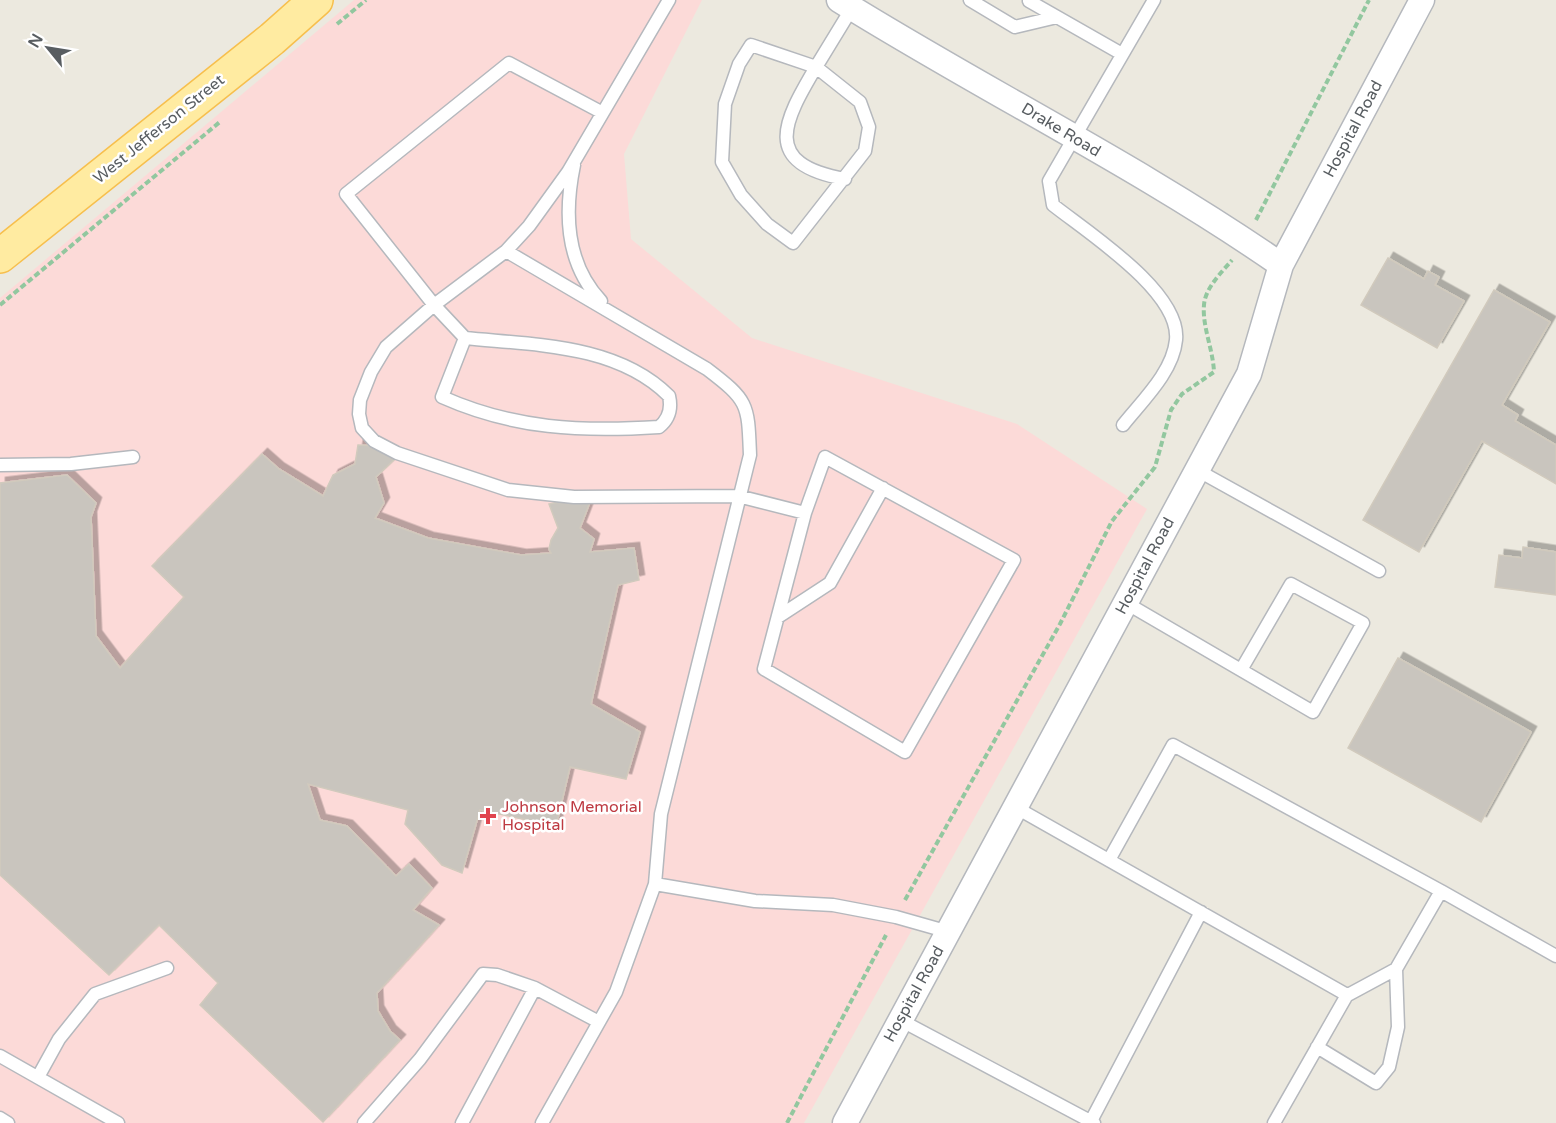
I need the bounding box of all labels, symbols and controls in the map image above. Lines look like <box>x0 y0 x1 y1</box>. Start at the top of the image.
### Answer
north arrow <box>18 18 78 78</box>
text: N <box>24 30 48 52</box>
street label: West Jefferson Street <box>89 70 229 188</box>
street label: Hospital Road <box>1319 77 1387 181</box>
street label: Drake Road <box>1018 99 1104 161</box>
street label: Hospital Road <box>1111 514 1179 618</box>
place label: Johnson Memorial Hospital <box>502 797 642 835</box>
marker: Johnson Memorial Hospital <box>479 807 497 825</box>
street label: Hospital Road <box>879 942 949 1046</box>

